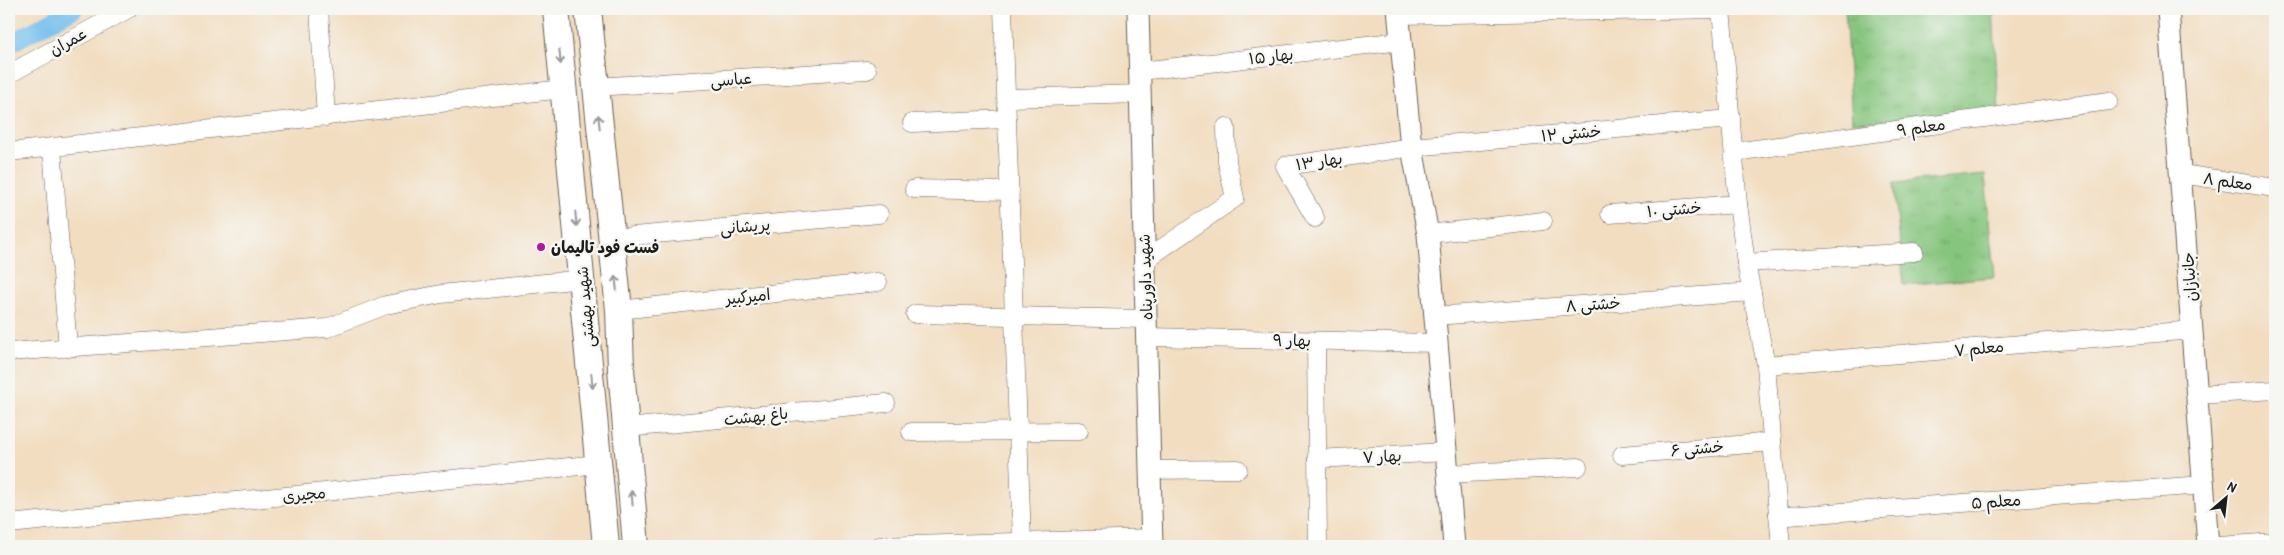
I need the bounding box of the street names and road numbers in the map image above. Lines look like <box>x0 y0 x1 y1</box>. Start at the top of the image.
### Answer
street label: عمران <box>45 22 91 60</box>
street label: بهار ۱۵ <box>1248 43 1294 69</box>
street label: عباسی <box>710 67 752 91</box>
street label: معلم ۹ <box>1895 113 1947 143</box>
street label: خشتی ۱۲ <box>1540 119 1602 147</box>
street label: بهار ۱۳ <box>1294 147 1344 175</box>
street label: معلم ۸ <box>2201 167 2254 197</box>
street label: خشتی ۱۰ <box>1646 196 1702 222</box>
street label: پریشانی <box>719 213 771 239</box>
street label: شهید داورپناه <box>1132 233 1158 321</box>
street label: جانبازان <box>2176 251 2202 303</box>
street label: شهید بهشتی <box>571 266 599 348</box>
street label: امیرکبیر <box>723 283 771 309</box>
street label: خشتی ۸ <box>1565 291 1621 317</box>
street label: بهار ۹ <box>1273 329 1311 351</box>
street label: معلم ۷ <box>1953 335 2005 363</box>
street label: باغ بهشت <box>723 402 789 431</box>
street label: خشتی ۶ <box>1669 435 1725 461</box>
street label: بهار ۷ <box>1362 444 1402 468</box>
street label: مجیری <box>281 481 327 507</box>
street label: معلم ۵ <box>1970 488 2022 516</box>

